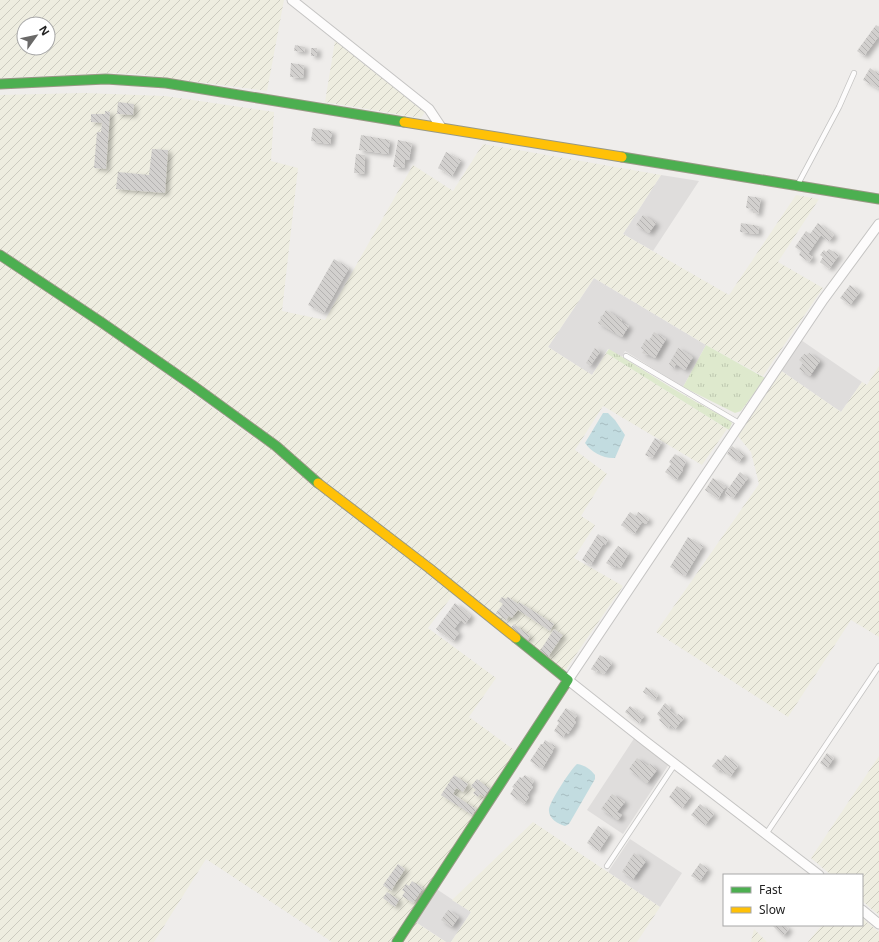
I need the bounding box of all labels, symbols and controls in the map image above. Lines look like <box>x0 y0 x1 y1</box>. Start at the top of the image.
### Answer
north arrow <box>16 16 56 56</box>
text: N <box>36 22 54 38</box>
legend <box>723 874 863 926</box>
text: Fast <box>759 881 783 898</box>
text: Slow <box>759 901 786 918</box>

